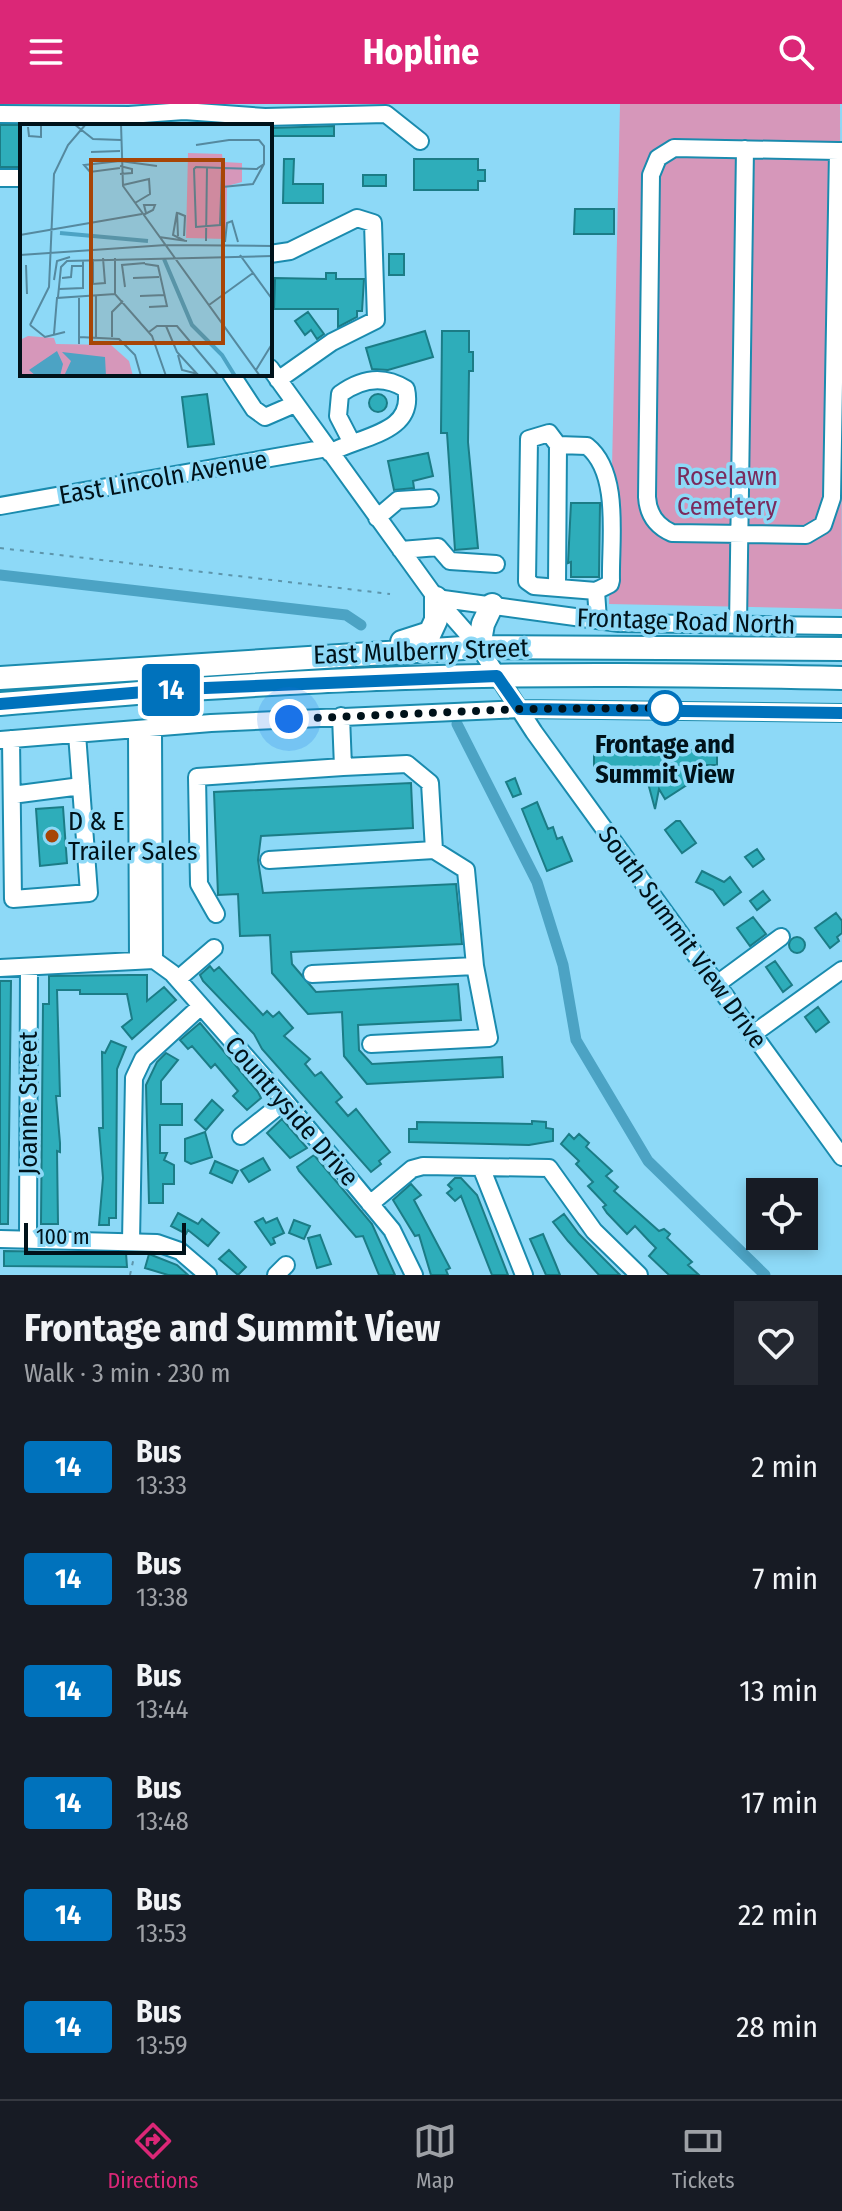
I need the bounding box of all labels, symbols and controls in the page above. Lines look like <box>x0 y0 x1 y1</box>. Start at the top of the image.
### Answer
icon: menu <box>24 30 68 74</box>
text: Hopline <box>363 30 479 74</box>
icon: search <box>774 30 818 74</box>
inset map <box>20 124 272 376</box>
street label: East Lincoln Avenue <box>56 444 270 511</box>
park label: Roselawn Cemetery <box>676 461 778 522</box>
street label: Frontage Road North <box>576 602 796 641</box>
street label: East Mulberry Street <box>313 632 530 671</box>
line badge: 14 <box>135 664 207 716</box>
text: 14 <box>158 673 184 706</box>
marker: Frontage and Summit View <box>648 691 682 725</box>
your location <box>269 699 309 739</box>
place label: Frontage and Summit View <box>595 729 735 790</box>
place label: D & E Trailer Sales <box>68 806 198 867</box>
street label: South Summit View Drive <box>592 820 774 1054</box>
marker: D & E Trailer Sales <box>43 827 61 845</box>
street label: Countryside Drive <box>218 1030 365 1193</box>
street label: Joanne Street <box>13 1031 44 1175</box>
map controls <box>746 1178 818 1250</box>
button: locate <box>746 1178 818 1250</box>
scale bar <box>24 1219 186 1255</box>
text: 100 m <box>36 1223 90 1250</box>
button: heart <box>734 1301 818 1385</box>
text: Frontage and Summit View <box>24 1305 440 1351</box>
text: Walk · 3 min · 230 m <box>24 1358 231 1389</box>
text: Bus <box>136 1434 181 1470</box>
text: 2 min <box>751 1449 818 1485</box>
text: 14 <box>55 1450 81 1483</box>
text: 13:33 <box>136 1470 187 1501</box>
text: Bus <box>136 1546 181 1582</box>
text: 7 min <box>752 1561 818 1597</box>
text: 14 <box>55 1562 81 1595</box>
text: 13:38 <box>136 1582 188 1613</box>
text: Bus <box>136 1658 181 1694</box>
text: 13 min <box>739 1673 818 1709</box>
text: 14 <box>55 1674 81 1707</box>
text: 13:44 <box>136 1694 188 1725</box>
text: Bus <box>136 1770 181 1806</box>
text: 17 min <box>741 1785 818 1821</box>
text: 14 <box>55 1786 81 1819</box>
text: 13:48 <box>136 1806 189 1837</box>
text: Bus <box>136 1882 181 1918</box>
text: 22 min <box>738 1897 818 1933</box>
text: 14 <box>55 1898 81 1931</box>
text: 13:53 <box>136 1918 187 1949</box>
text: Bus <box>136 1994 181 2030</box>
text: 28 min <box>736 2009 818 2045</box>
text: 14 <box>55 2010 81 2043</box>
text: 13:59 <box>136 2030 188 2061</box>
tab: Directions <box>107 2119 198 2194</box>
tab: Map <box>413 2119 457 2194</box>
tab: Tickets <box>672 2119 735 2194</box>

